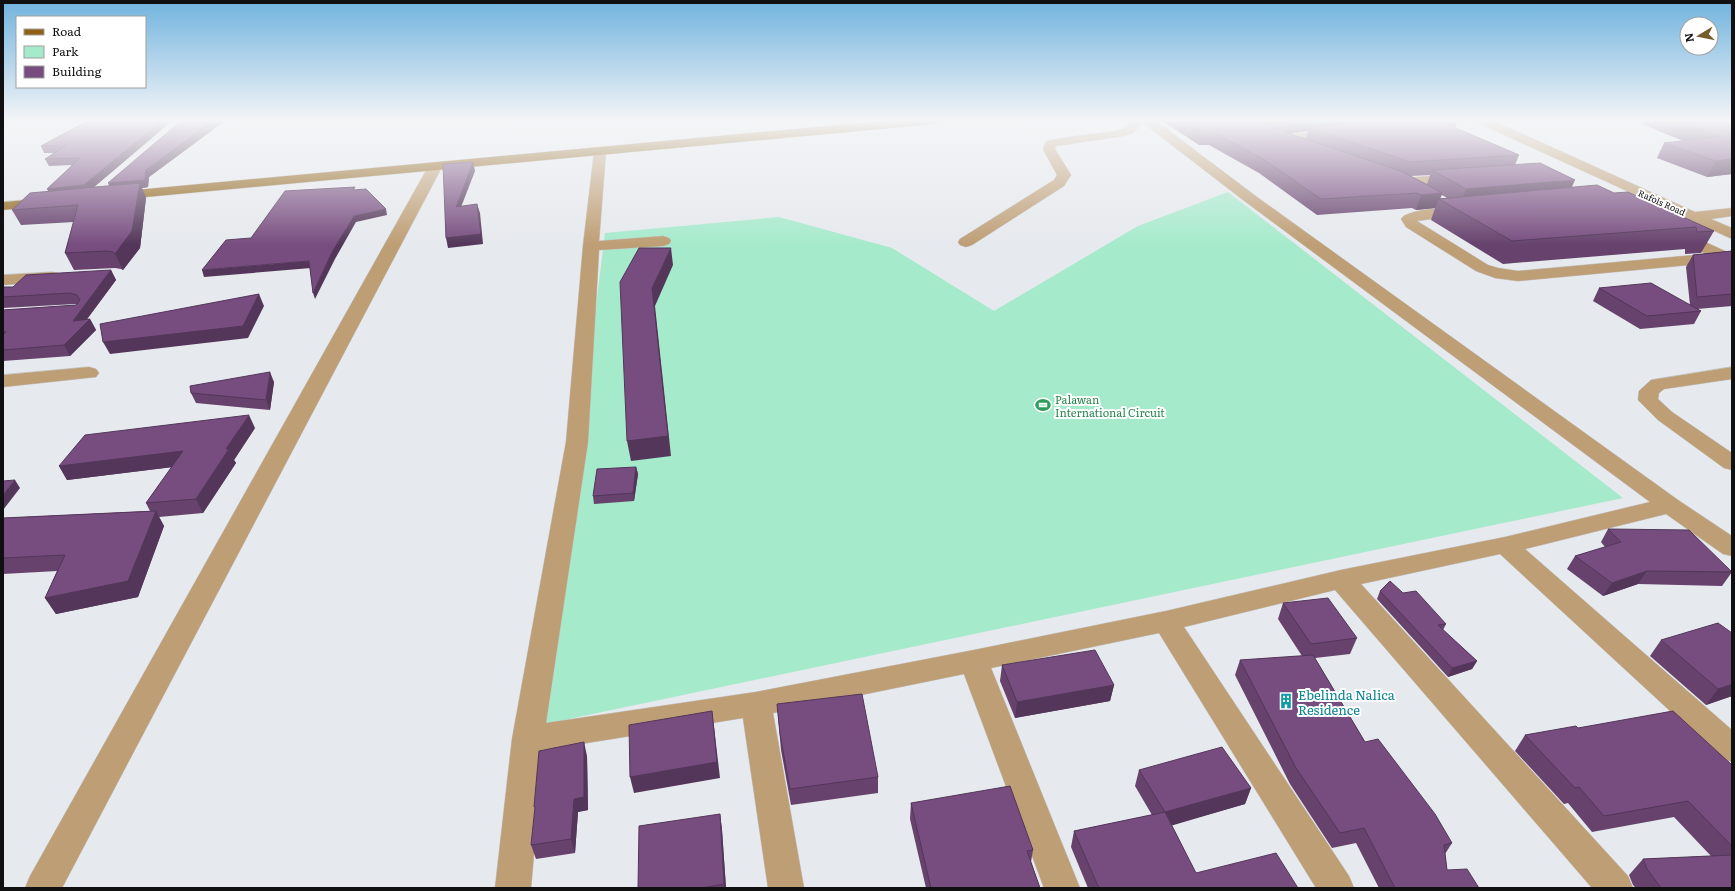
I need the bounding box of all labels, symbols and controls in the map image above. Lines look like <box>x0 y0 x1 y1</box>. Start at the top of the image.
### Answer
legend <box>16 16 146 88</box>
north arrow <box>1679 16 1719 56</box>
text: Road <box>52 22 82 40</box>
text: N <box>1679 32 1697 44</box>
text: Park <box>52 42 79 60</box>
text: Building <box>52 62 102 80</box>
street label: Rafols Road <box>1636 185 1688 219</box>
place label: Palawan International Circuit <box>1055 391 1165 420</box>
sports icon: Palawan International Circuit <box>1034 396 1052 414</box>
place label: Ebelinda Nalica Residence <box>1298 685 1395 719</box>
building icon: Ebelinda Nalica Residence <box>1277 692 1295 710</box>

